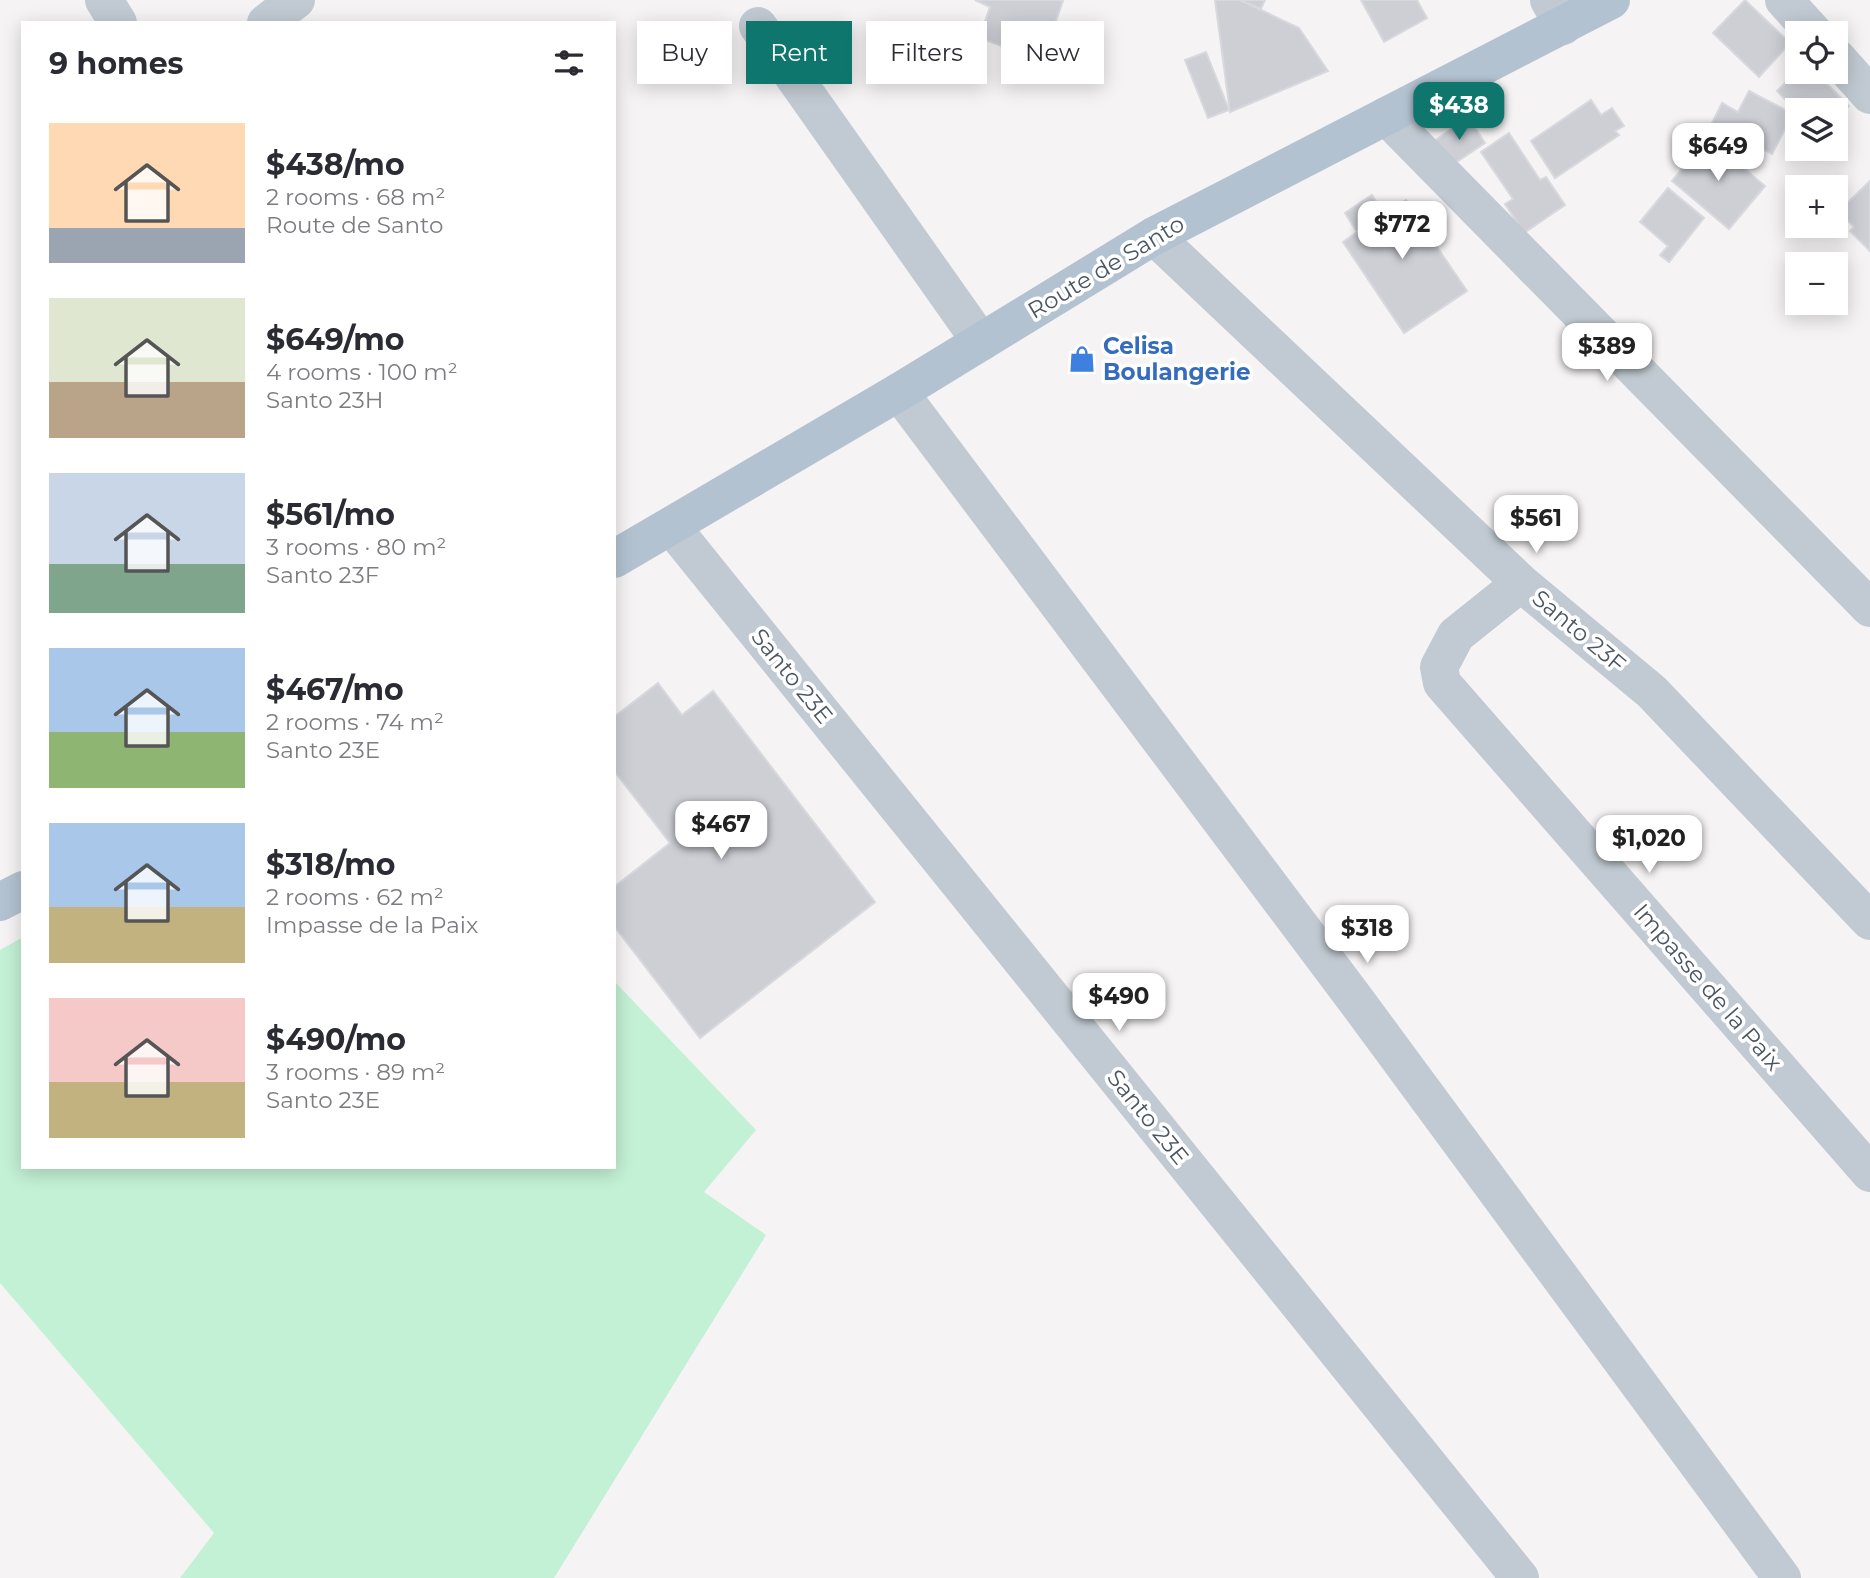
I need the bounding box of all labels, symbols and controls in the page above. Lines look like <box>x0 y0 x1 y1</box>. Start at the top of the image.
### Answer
chip: Buy <box>637 21 732 84</box>
chip: Rent <box>746 21 852 84</box>
chip: Filters <box>866 21 987 84</box>
chip: New <box>1001 21 1104 84</box>
map controls <box>1785 21 1848 315</box>
button: locate <box>1785 21 1848 84</box>
icon: filters <box>550 44 588 82</box>
text: 9 homes <box>49 45 184 82</box>
pin: $438 <box>1418 82 1500 142</box>
text: $438 <box>1429 91 1489 119</box>
button: layers <box>1785 98 1848 161</box>
pin: $649 <box>1677 124 1759 183</box>
text: $649 <box>1688 132 1748 160</box>
text: $438/mo <box>266 146 405 183</box>
icon: home <box>105 151 189 235</box>
button: + <box>1785 175 1848 238</box>
text: 2 rooms · 68 m² <box>266 183 445 211</box>
pin: $772 <box>1361 202 1443 261</box>
street label: Route de Santo <box>1023 209 1189 325</box>
text: $772 <box>1374 210 1430 238</box>
text: Route de Santo <box>266 211 443 239</box>
button: − <box>1785 252 1848 315</box>
text: $649/mo <box>266 321 404 358</box>
pin: $389 <box>1566 324 1648 383</box>
icon: home <box>105 326 189 410</box>
place label: Celisa Boulangerie <box>1103 332 1250 386</box>
text: $389 <box>1578 332 1636 360</box>
shop icon: Celisa Boulangerie <box>1067 344 1097 374</box>
text: 4 rooms · 100 m² <box>266 358 458 386</box>
text: Santo 23H <box>266 386 383 414</box>
text: $561/mo <box>266 496 395 533</box>
pin: $561 <box>1495 496 1577 555</box>
icon: home <box>105 501 189 585</box>
text: $561 <box>1510 504 1562 532</box>
text: 3 rooms · 80 m² <box>266 533 446 561</box>
text: Santo 23F <box>266 561 379 589</box>
street label: Santo 23F <box>1527 584 1631 678</box>
street label: Santo 23E <box>745 623 839 729</box>
text: $467/mo <box>266 671 404 708</box>
icon: home <box>105 676 189 760</box>
text: 2 rooms · 74 m² <box>266 708 444 736</box>
text: Santo 23E <box>266 736 380 764</box>
pin: $467 <box>680 802 762 861</box>
text: $467 <box>691 810 751 838</box>
pin: $1,020 <box>1592 816 1706 875</box>
text: $1,020 <box>1612 824 1686 852</box>
text: $318/mo <box>266 846 395 883</box>
icon: home <box>105 851 189 935</box>
text: 2 rooms · 62 m² <box>266 883 444 911</box>
street label: Impasse de la Paix <box>1628 898 1788 1076</box>
pin: $318 <box>1326 906 1408 965</box>
text: Impasse de la Paix <box>266 911 478 939</box>
text: $318 <box>1341 914 1393 942</box>
pin: $490 <box>1078 974 1160 1033</box>
text: $490 <box>1089 982 1149 1010</box>
text: $490/mo <box>266 1021 406 1058</box>
icon: home <box>105 1026 189 1110</box>
text: 3 rooms · 89 m² <box>266 1058 445 1086</box>
street label: Santo 23E <box>1101 1064 1195 1170</box>
text: Santo 23E <box>266 1086 380 1114</box>

